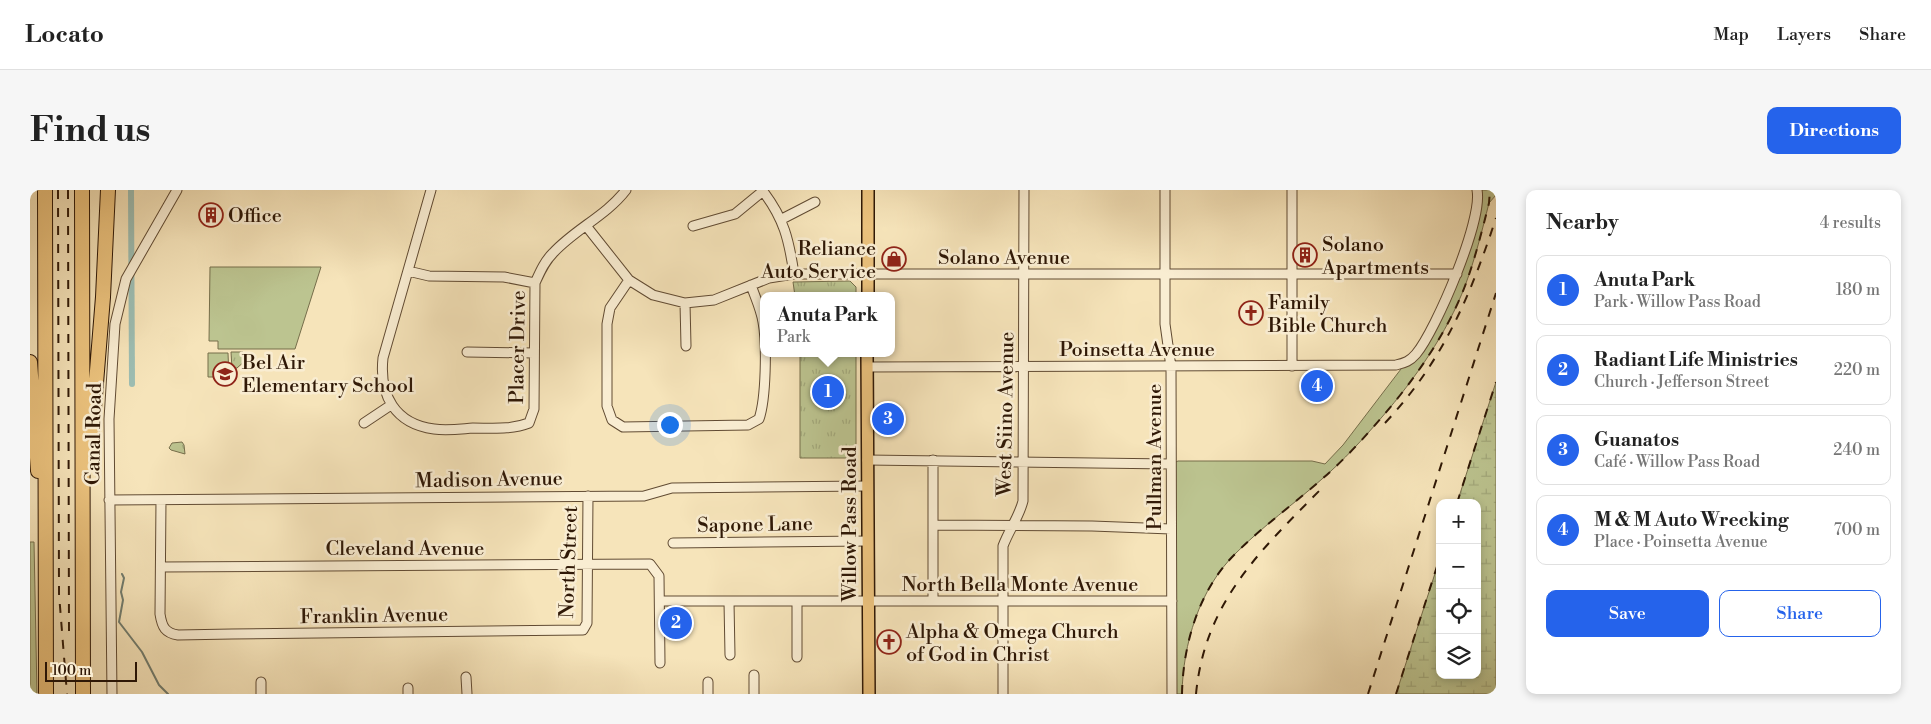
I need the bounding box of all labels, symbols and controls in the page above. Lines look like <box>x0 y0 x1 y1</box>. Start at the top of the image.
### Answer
text: Locato <box>25 20 104 50</box>
text: Map <box>1714 23 1749 46</box>
text: Layers <box>1777 23 1831 46</box>
text: Share <box>1859 23 1906 46</box>
button: Directions <box>1767 107 1901 154</box>
text: Find us <box>30 109 150 152</box>
building icon: Office <box>198 202 224 228</box>
place label: Office <box>228 204 282 229</box>
text: Nearby <box>1546 210 1619 236</box>
text: 4 results <box>1820 213 1881 233</box>
place label: Solano Apartments <box>1321 233 1429 281</box>
place label: Reliance Auto Service <box>760 237 876 285</box>
building icon: Solano Apartments <box>1292 242 1318 268</box>
shop icon: Reliance Auto Service <box>881 246 907 272</box>
street label: Solano Avenue <box>938 246 1070 271</box>
text: Anuta Park <box>1594 268 1695 292</box>
text: 1 <box>1559 280 1567 300</box>
text: 180 m <box>1836 280 1880 300</box>
street label: Placer Drive <box>505 290 532 404</box>
place label: Family Bible Church <box>1267 291 1388 339</box>
popup <box>760 292 895 357</box>
text: Park · Willow Pass Road <box>1594 292 1761 312</box>
church icon: Family Bible Church <box>1238 300 1264 326</box>
text: Anuta Park <box>777 303 878 327</box>
text: Park <box>777 327 810 347</box>
street label: West Siino Avenue <box>993 331 1020 498</box>
street label: Poinsetta Avenue <box>1059 338 1215 363</box>
text: Radiant Life Ministries <box>1594 348 1798 372</box>
place label: Bel Air Elementary School <box>241 351 414 399</box>
text: 2 <box>1558 360 1568 380</box>
text: 220 m <box>1834 360 1880 380</box>
school or university icon: Bel Air Elementary School <box>212 361 238 387</box>
pin: 4 <box>1301 367 1333 405</box>
text: Church · Jefferson Street <box>1594 372 1769 392</box>
pin: 1 <box>812 373 844 411</box>
street label: Canal Road <box>81 382 108 485</box>
street label: Pullman Avenue <box>1143 384 1168 530</box>
pin: 3 <box>872 400 904 438</box>
your location <box>657 412 683 438</box>
text: Guanatos <box>1594 428 1679 452</box>
text: 3 <box>1558 440 1568 460</box>
text: 240 m <box>1833 440 1880 460</box>
street label: Willow Pass Road <box>838 446 863 603</box>
text: Café · Willow Pass Road <box>1594 452 1760 472</box>
street label: Madison Avenue <box>415 467 563 494</box>
map controls <box>1436 499 1481 679</box>
button: + <box>1436 499 1481 544</box>
street label: North Street <box>555 505 584 619</box>
text: M & M Auto Wrecking <box>1594 508 1789 532</box>
street label: Sapone Lane <box>697 512 813 539</box>
text: 4 <box>1558 520 1568 540</box>
text: 700 m <box>1834 520 1880 540</box>
text: Place · Poinsetta Avenue <box>1594 532 1768 552</box>
street label: Cleveland Avenue <box>326 537 484 562</box>
button: − <box>1436 544 1481 589</box>
street label: North Bella Monte Avenue <box>902 573 1138 598</box>
button: locate <box>1436 589 1481 634</box>
button: Save <box>1546 590 1709 637</box>
button: Share <box>1719 590 1881 637</box>
street label: Franklin Avenue <box>300 603 448 630</box>
pin: 2 <box>660 604 692 642</box>
place label: Alpha & Omega Church of God in Christ <box>905 620 1119 668</box>
church icon: Alpha & Omega Church of God in Christ <box>876 629 902 655</box>
button: layers <box>1436 634 1481 679</box>
scale bar <box>45 659 138 682</box>
text: 100 m <box>52 662 91 680</box>

